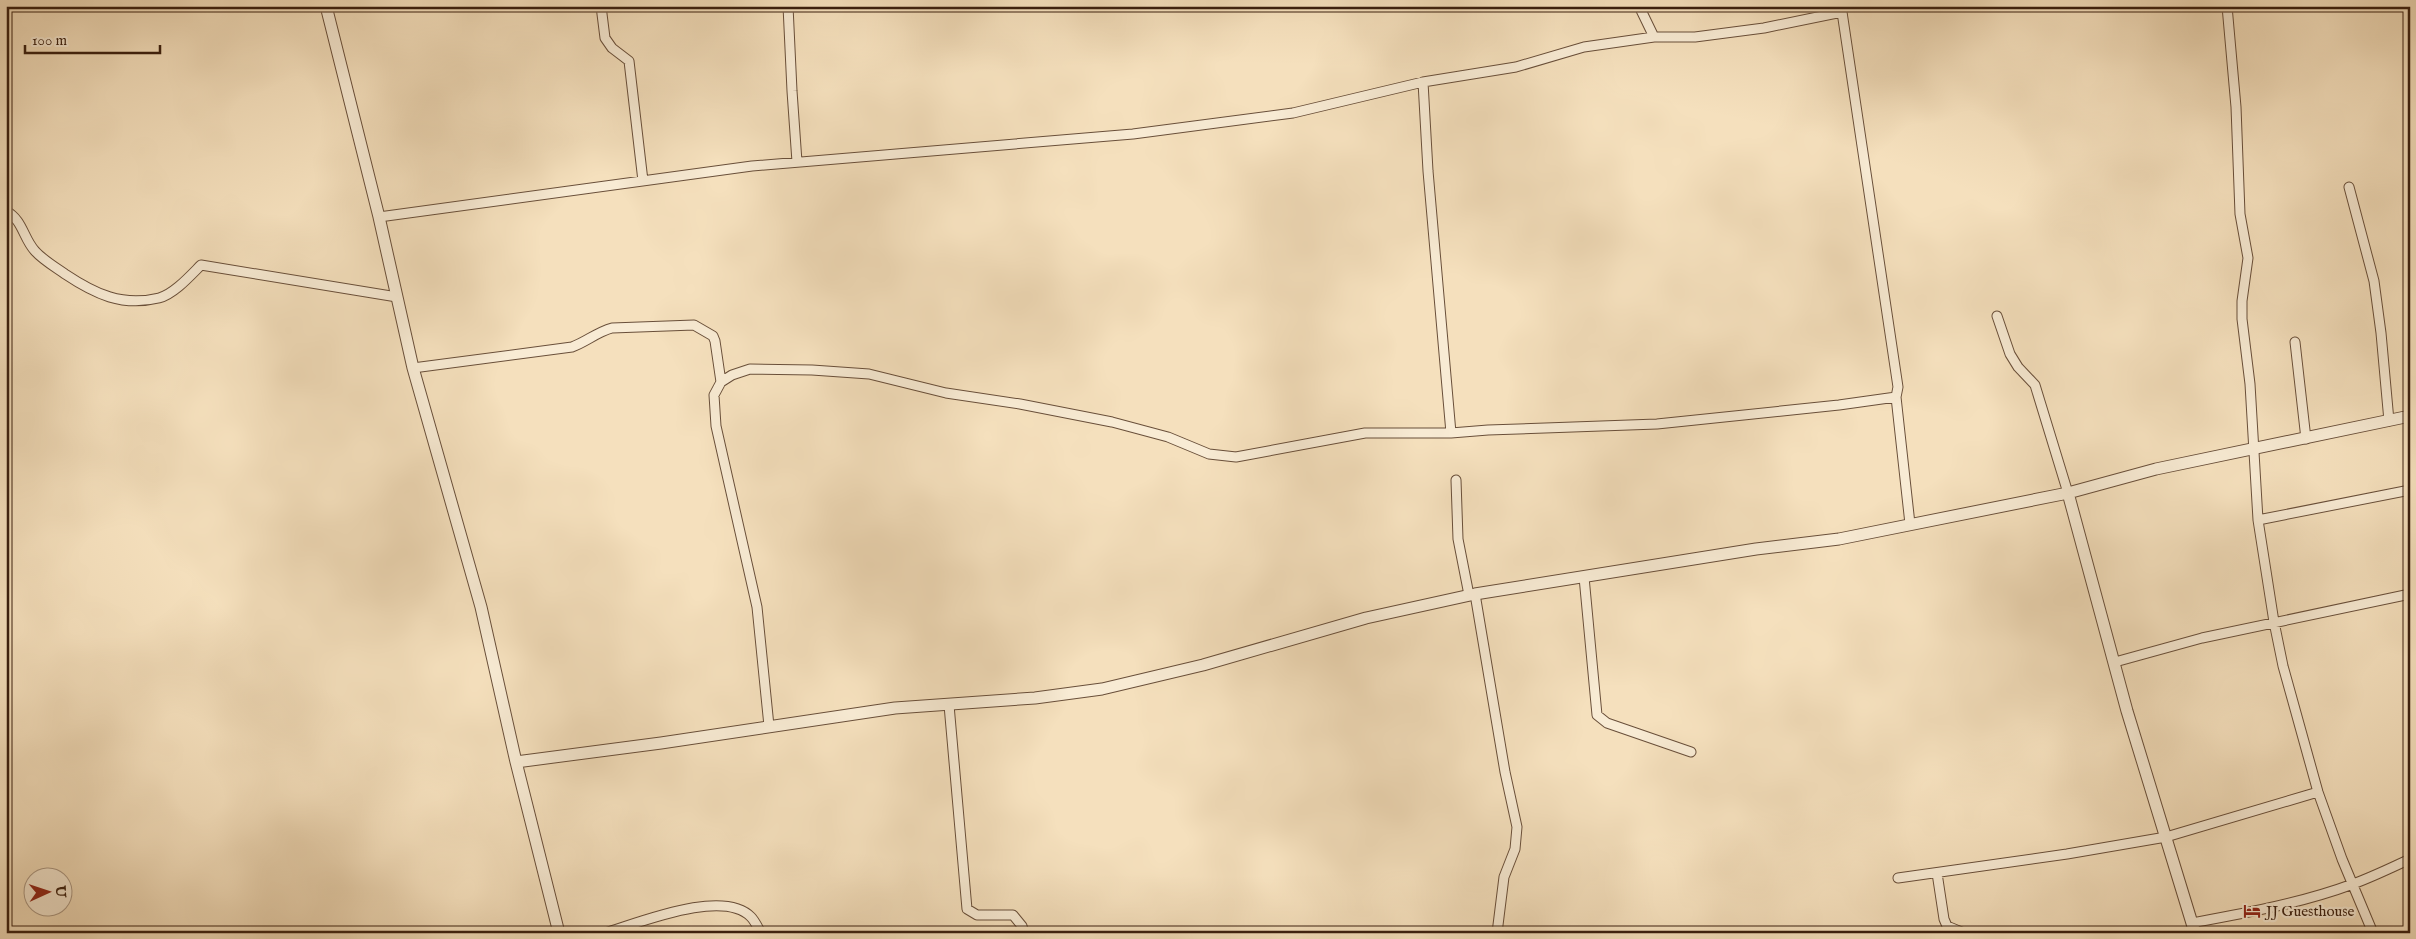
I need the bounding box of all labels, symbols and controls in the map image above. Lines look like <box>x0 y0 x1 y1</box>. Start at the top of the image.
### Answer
scale bar <box>25 22 160 54</box>
text: 100 m <box>32 31 68 50</box>
north arrow <box>22 866 72 916</box>
text: U <box>51 884 69 899</box>
hotel icon: JJ Guesthouse <box>2242 901 2262 921</box>
place label: JJ Guesthouse <box>2264 902 2355 921</box>

